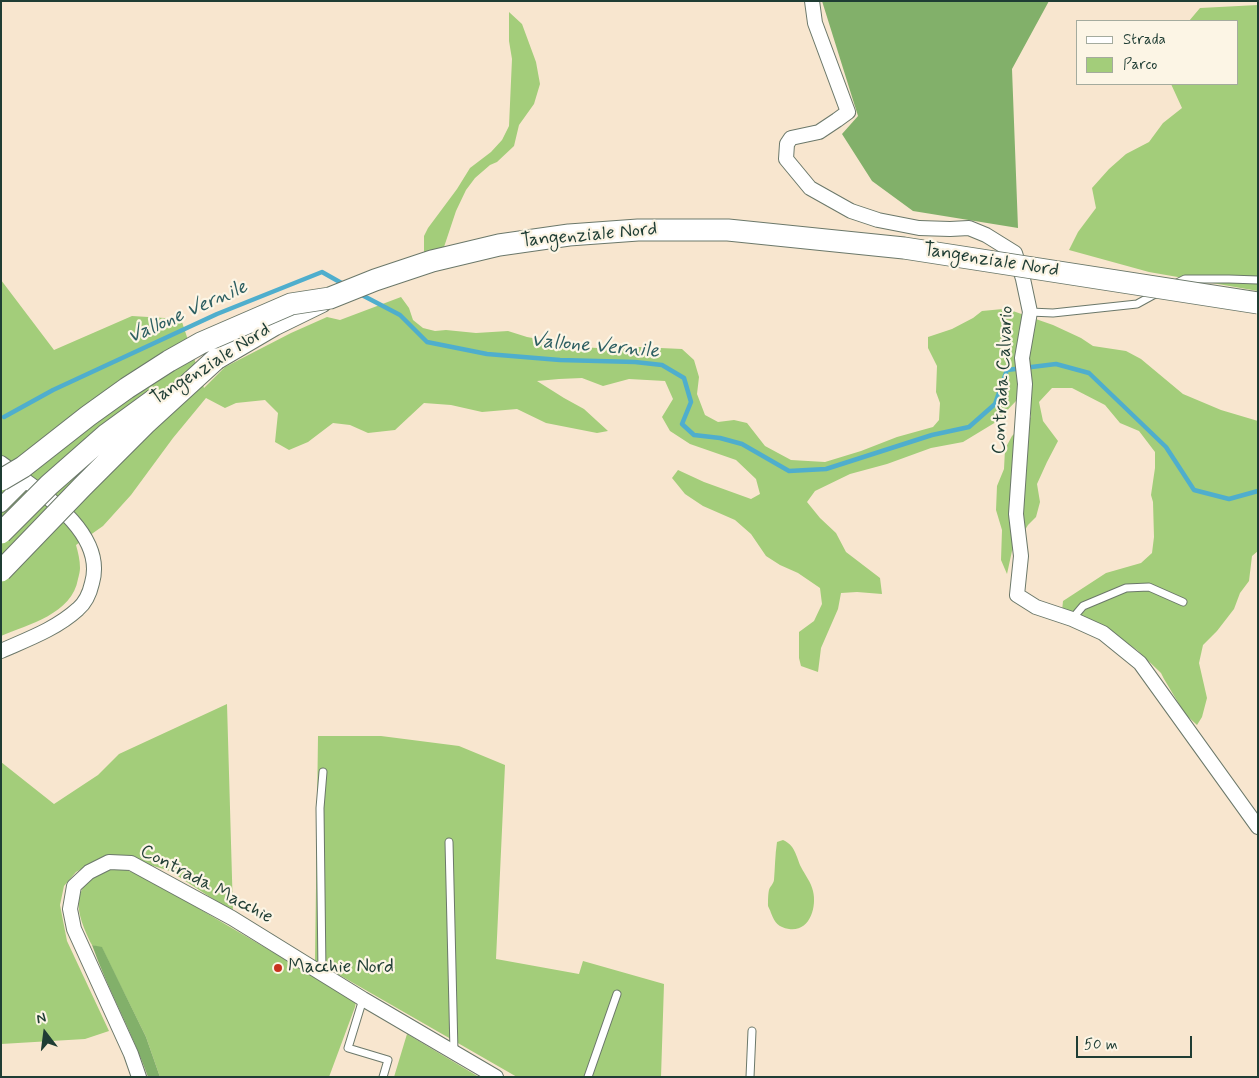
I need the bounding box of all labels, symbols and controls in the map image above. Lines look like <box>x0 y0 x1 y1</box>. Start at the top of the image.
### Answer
legend <box>1076 20 1239 85</box>
text: Strada <box>1123 30 1166 50</box>
text: Parco <box>1123 55 1157 75</box>
street label: Tangenziale Nord <box>520 219 658 253</box>
street label: Tangenziale Nord <box>922 239 1060 283</box>
water label: Vallone Vernile <box>125 276 251 350</box>
street label: Contrada Calvario <box>989 305 1019 455</box>
street label: Tangenziale Nord <box>147 319 275 411</box>
water label: Vallone Vernile <box>530 329 660 365</box>
street label: Contrada Macchie <box>136 840 276 930</box>
place label: Macchie Nord <box>288 957 394 979</box>
marker: Macchie Nord <box>272 962 284 974</box>
north arrow <box>20 1008 70 1058</box>
text: N <box>34 1009 48 1028</box>
scale bar <box>1079 1026 1195 1058</box>
text: 50 m <box>1084 1035 1118 1055</box>

